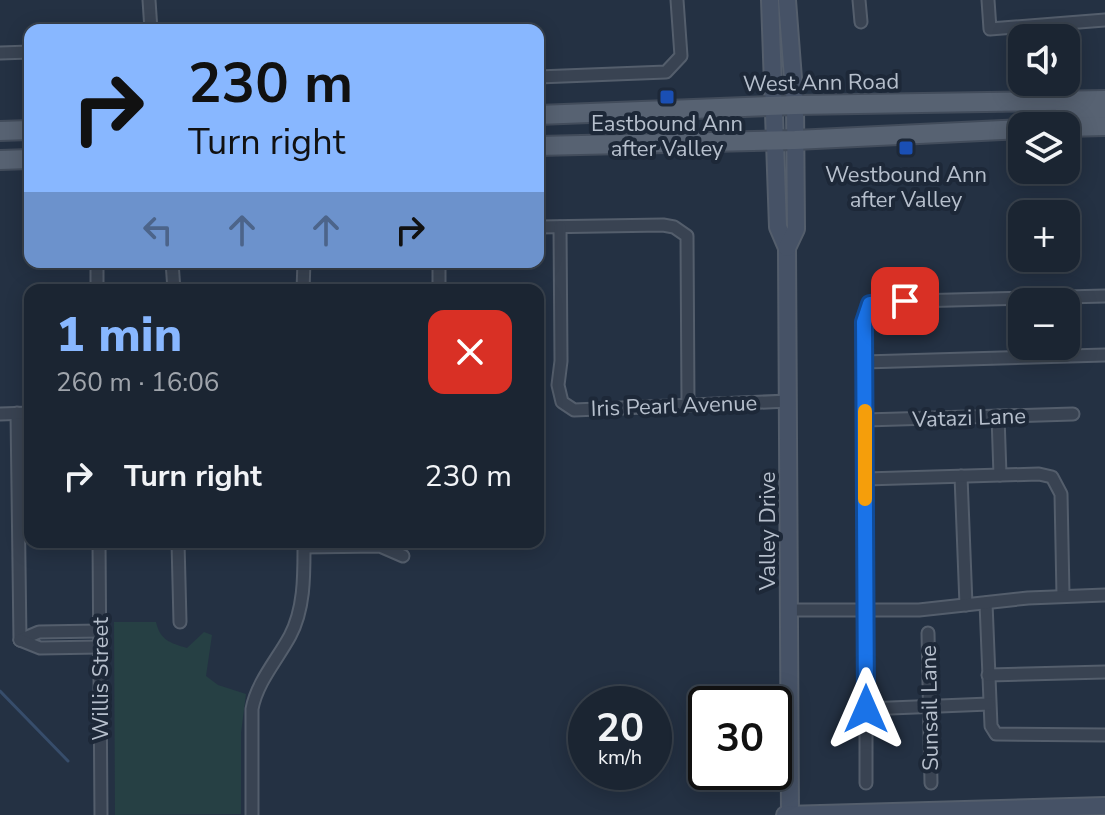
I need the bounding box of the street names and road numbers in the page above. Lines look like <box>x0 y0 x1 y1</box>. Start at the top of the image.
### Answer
street label: West Ann Road <box>743 67 899 99</box>
street label: Iris Pearl Avenue <box>590 388 758 424</box>
street label: Vatazi Lane <box>911 401 1026 435</box>
street label: Valley Drive <box>753 471 783 592</box>
street label: Willis Street <box>86 617 116 741</box>
street label: Sunsail Lane <box>914 645 946 771</box>

